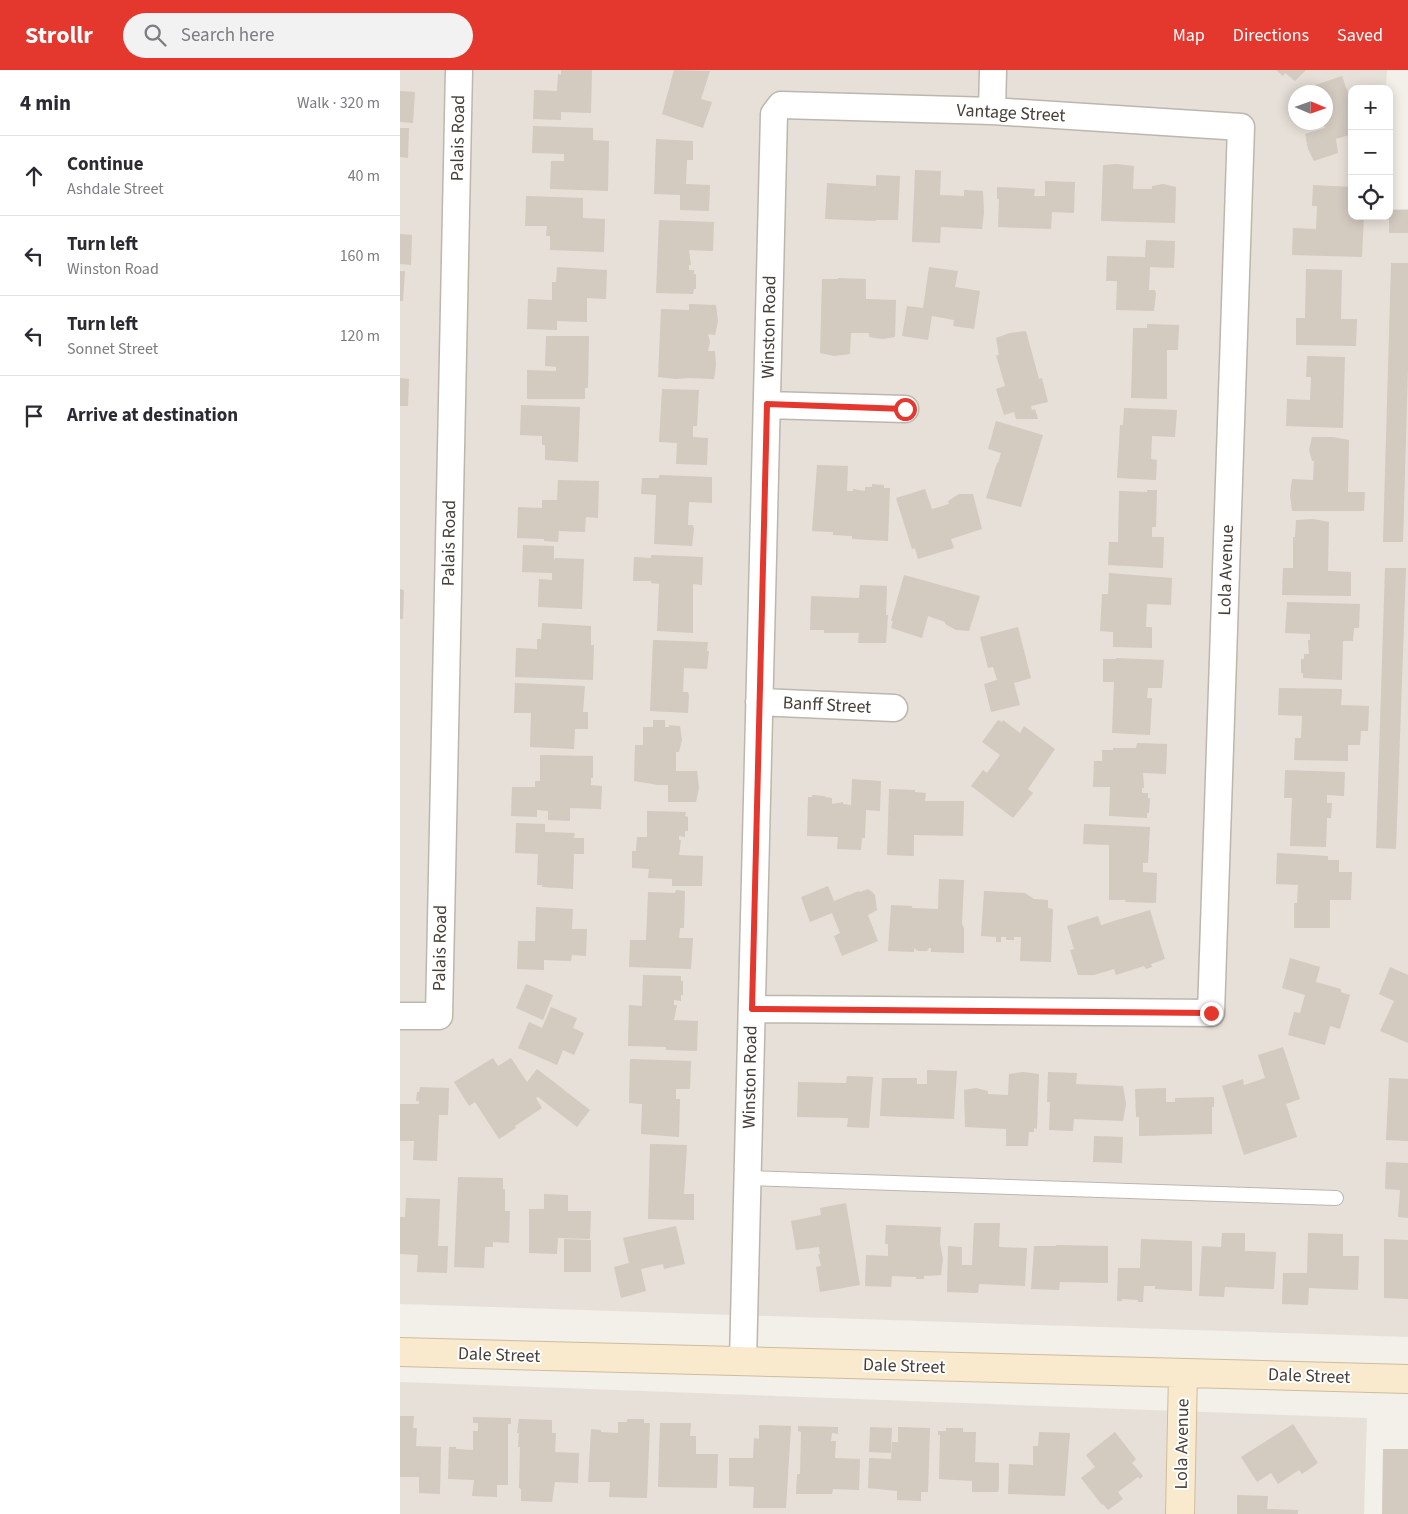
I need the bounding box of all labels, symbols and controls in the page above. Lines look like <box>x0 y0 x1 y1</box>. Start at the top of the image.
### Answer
search box <box>123 13 473 58</box>
text: Strollr <box>25 18 93 53</box>
icon: search <box>141 21 169 49</box>
text: Search here <box>181 22 274 49</box>
text: Map <box>1173 23 1205 48</box>
text: Directions <box>1233 23 1309 48</box>
text: Saved <box>1337 23 1383 48</box>
north arrow <box>1288 85 1333 130</box>
map controls <box>1348 85 1393 220</box>
button: + <box>1348 85 1393 130</box>
text: 4 min <box>20 88 71 118</box>
text: Walk · 320 m <box>297 92 380 114</box>
street label: Palais Road <box>445 95 471 181</box>
street label: Vantage Street <box>956 98 1066 128</box>
button: − <box>1348 130 1393 175</box>
text: Continue <box>67 151 144 178</box>
icon: ahead <box>20 162 48 190</box>
text: 40 m <box>348 165 380 187</box>
button: locate <box>1348 175 1393 220</box>
text: Ashdale Street <box>67 178 164 200</box>
text: Turn left <box>67 231 138 258</box>
icon: left <box>20 242 48 270</box>
text: 160 m <box>340 245 380 267</box>
text: Winston Road <box>67 258 159 280</box>
street label: Winston Road <box>756 275 782 379</box>
text: Turn left <box>67 311 138 338</box>
icon: left <box>20 322 48 350</box>
text: 120 m <box>340 325 380 347</box>
text: Sonnet Street <box>67 338 158 360</box>
route start <box>894 398 917 421</box>
icon: arrive <box>20 402 48 430</box>
text: Arrive at destination <box>67 402 238 429</box>
street label: Palais Road <box>436 500 462 586</box>
street label: Lola Avenue <box>1212 524 1240 616</box>
street label: Banff Street <box>782 690 872 720</box>
street label: Palais Road <box>427 905 453 991</box>
route end <box>1200 1002 1223 1025</box>
street label: Winston Road <box>737 1025 763 1129</box>
street label: Dale Street <box>457 1341 541 1369</box>
street label: Dale Street <box>862 1352 946 1380</box>
street label: Dale Street <box>1267 1362 1351 1390</box>
street label: Lola Avenue <box>1169 1398 1195 1490</box>

